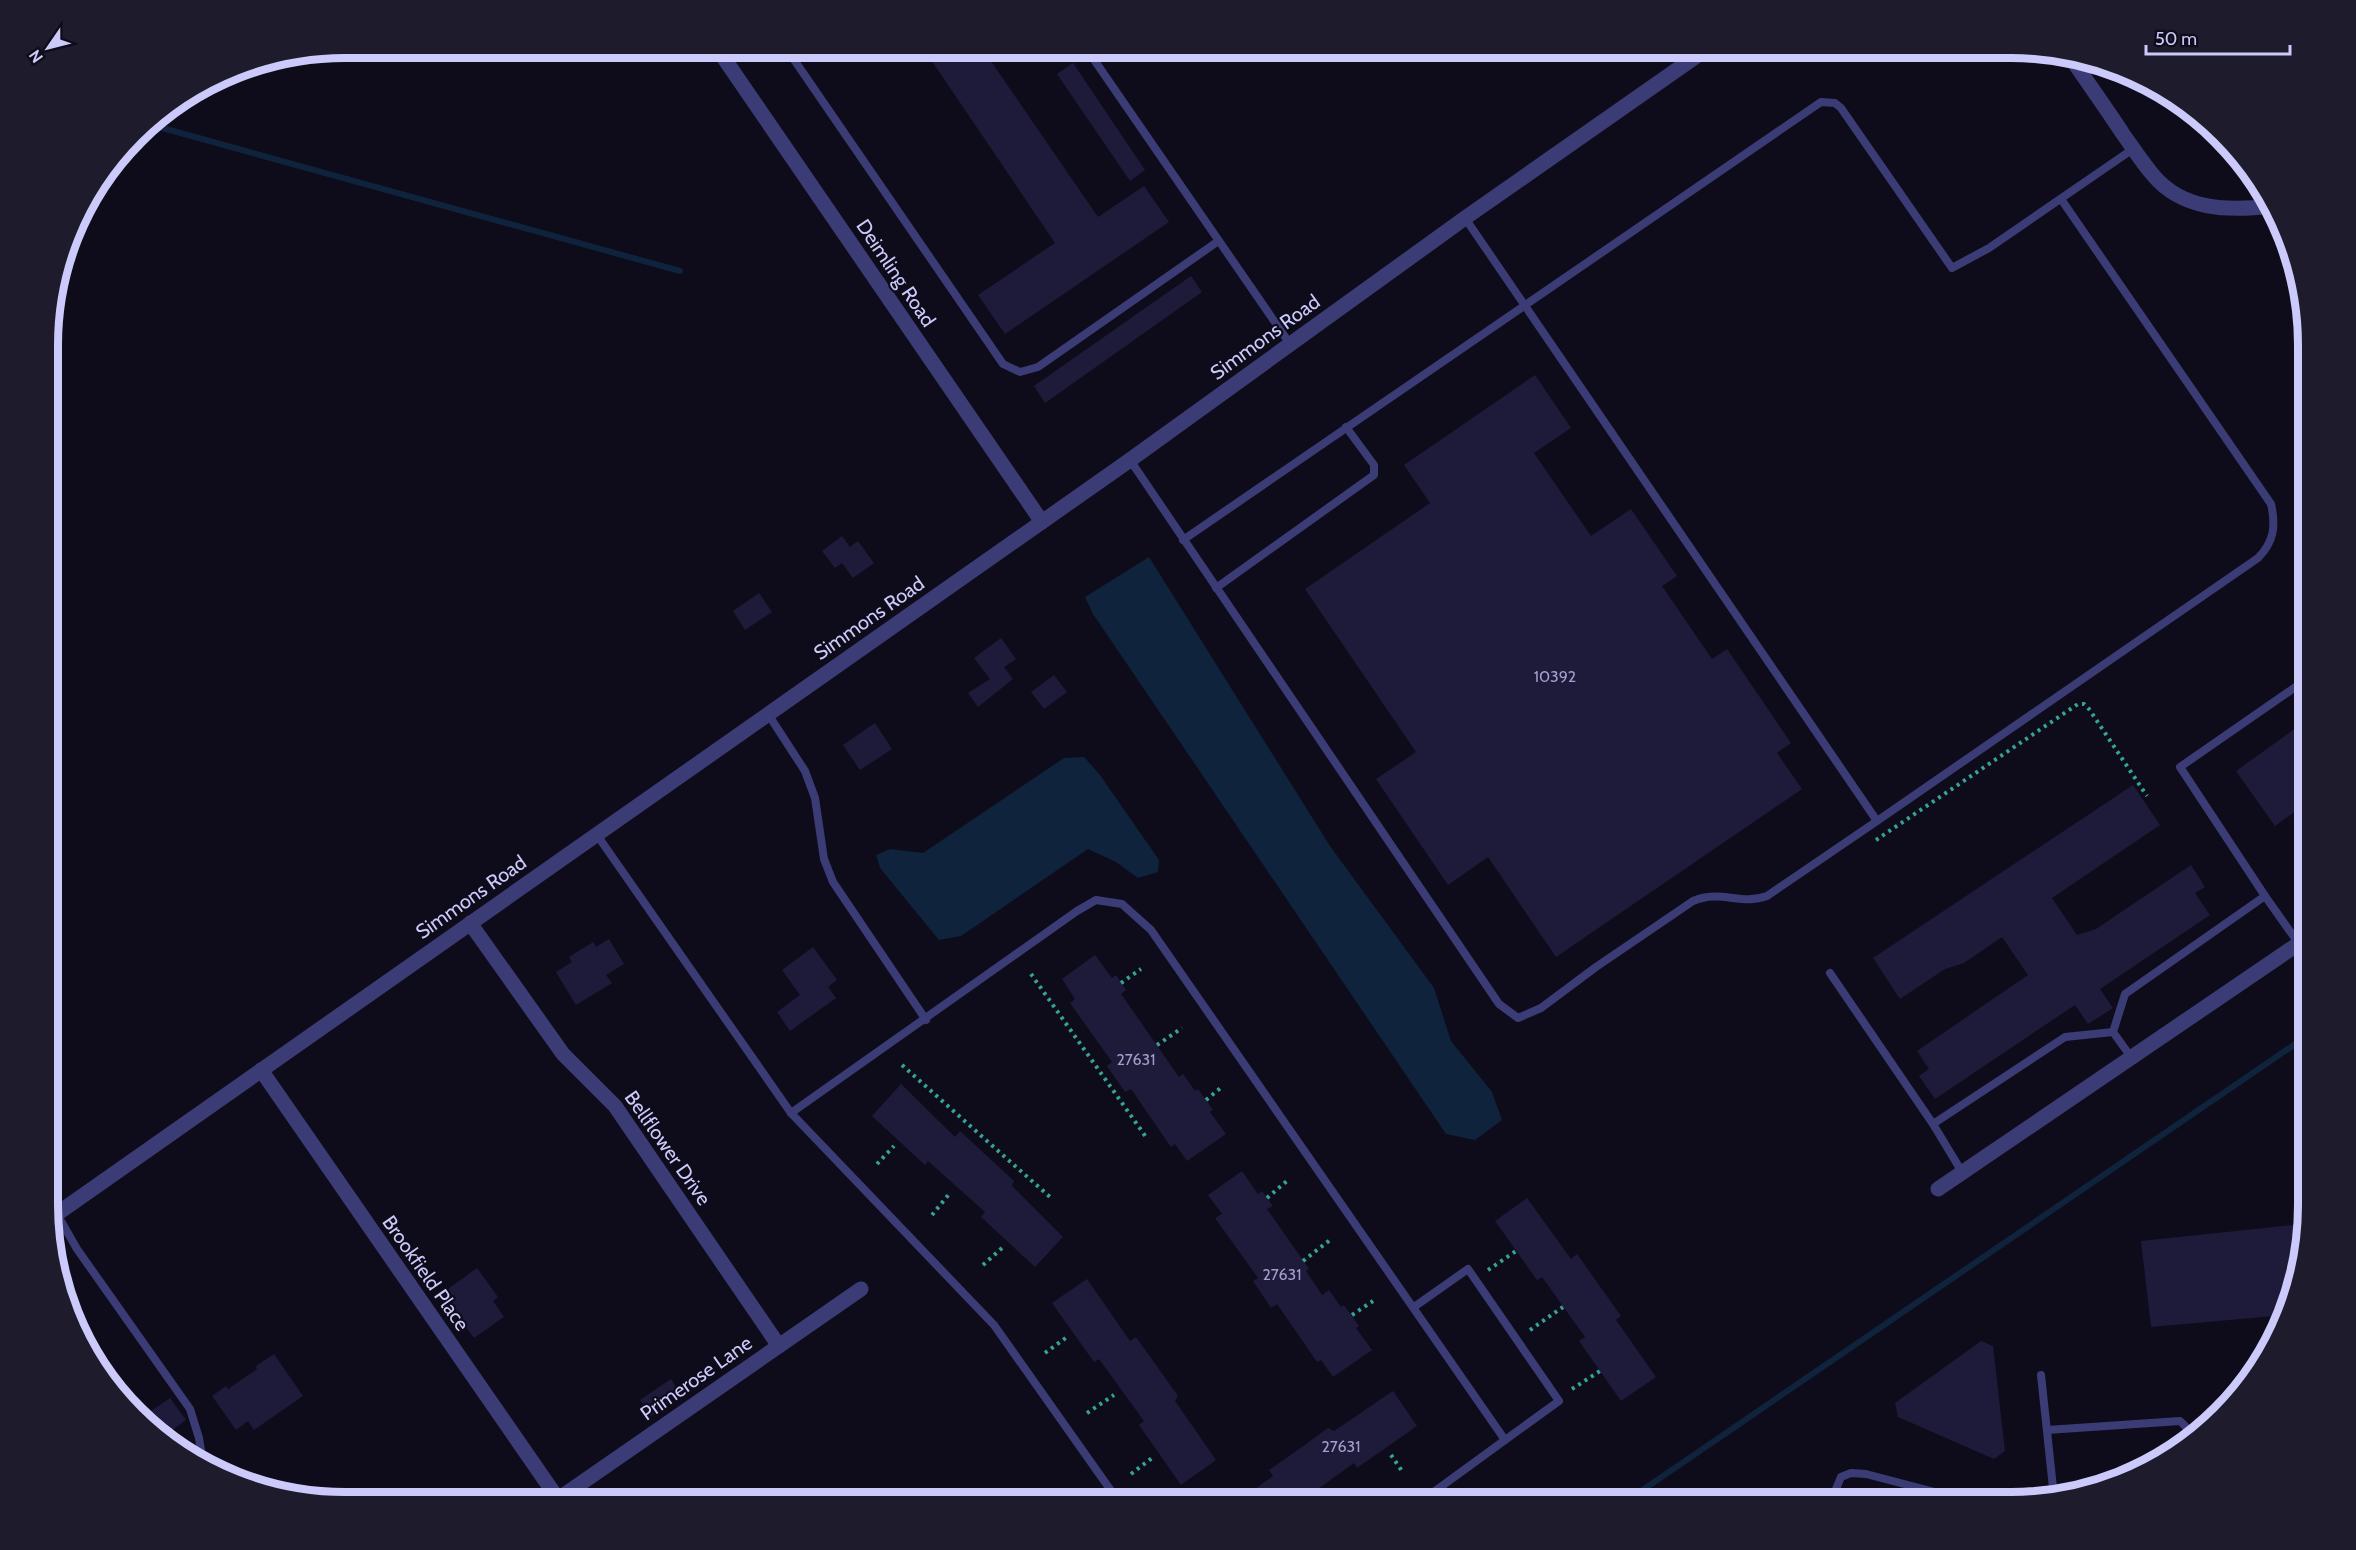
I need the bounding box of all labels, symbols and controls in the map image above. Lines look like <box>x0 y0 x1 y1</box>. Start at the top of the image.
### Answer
north arrow <box>18 18 78 78</box>
scale bar <box>2146 18 2290 56</box>
text: 50 m <box>2155 28 2197 50</box>
text: N <box>25 46 47 66</box>
street label: Deimling Road <box>851 215 941 331</box>
street label: Simmons Road <box>1206 289 1324 385</box>
street label: Simmons Road <box>809 571 929 665</box>
house number: 10392 <box>1534 667 1576 686</box>
street label: Simmons Road <box>411 850 531 944</box>
house number: 27631 <box>1116 1050 1156 1069</box>
street label: Bellflower Drive <box>620 1086 716 1210</box>
street label: Brookfield Place <box>377 1211 475 1335</box>
house number: 27631 <box>1262 1265 1302 1284</box>
street label: Primerose Lane <box>636 1331 756 1425</box>
house number: 27631 <box>1321 1437 1361 1456</box>

